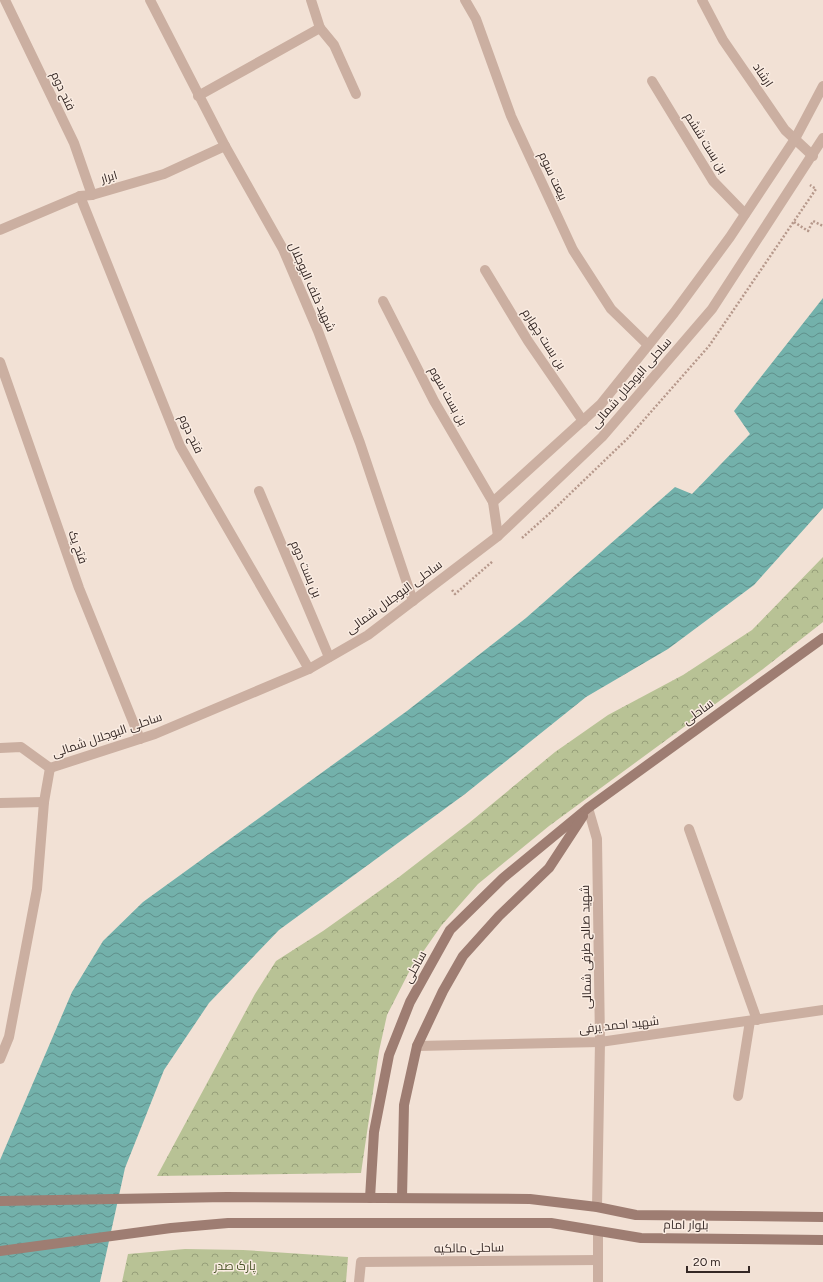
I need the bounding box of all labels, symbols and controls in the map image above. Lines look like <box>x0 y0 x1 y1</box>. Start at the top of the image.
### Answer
street label: ارشاد <box>750 60 776 90</box>
street label: فتح دوم <box>47 69 78 113</box>
street label: بن بست ششم <box>681 110 730 177</box>
street label: بیعت سوم <box>535 150 570 203</box>
street label: ابرار <box>98 168 119 186</box>
street label: شهید خلف البوجلال <box>286 240 338 334</box>
street label: بن بست چهارم <box>517 306 569 373</box>
street label: ساحلی البوجلال شمالی <box>588 335 674 431</box>
street label: بن بست سوم <box>425 364 470 428</box>
street label: فتح دوم <box>175 412 206 456</box>
street label: فتح یک <box>65 528 90 566</box>
street label: بن بست دوم <box>287 538 324 600</box>
street label: ساحلی البوجلال شمالی <box>343 557 445 637</box>
street label: ساحلی <box>680 696 716 728</box>
street label: ساحلی البوجلال شمالی <box>50 710 164 760</box>
street label: شهید صالح طرفی شمالی <box>578 885 595 1009</box>
street label: ساحلی <box>401 948 430 985</box>
street label: شهید احمد یرفی <box>578 1014 660 1036</box>
street label: بلوار امام <box>663 1218 709 1233</box>
street label: ساحلی مالکیه <box>434 1240 504 1256</box>
scale bar <box>687 1248 749 1274</box>
text: 20 m <box>693 1255 721 1269</box>
park label: پارک صدر <box>213 1259 257 1275</box>

